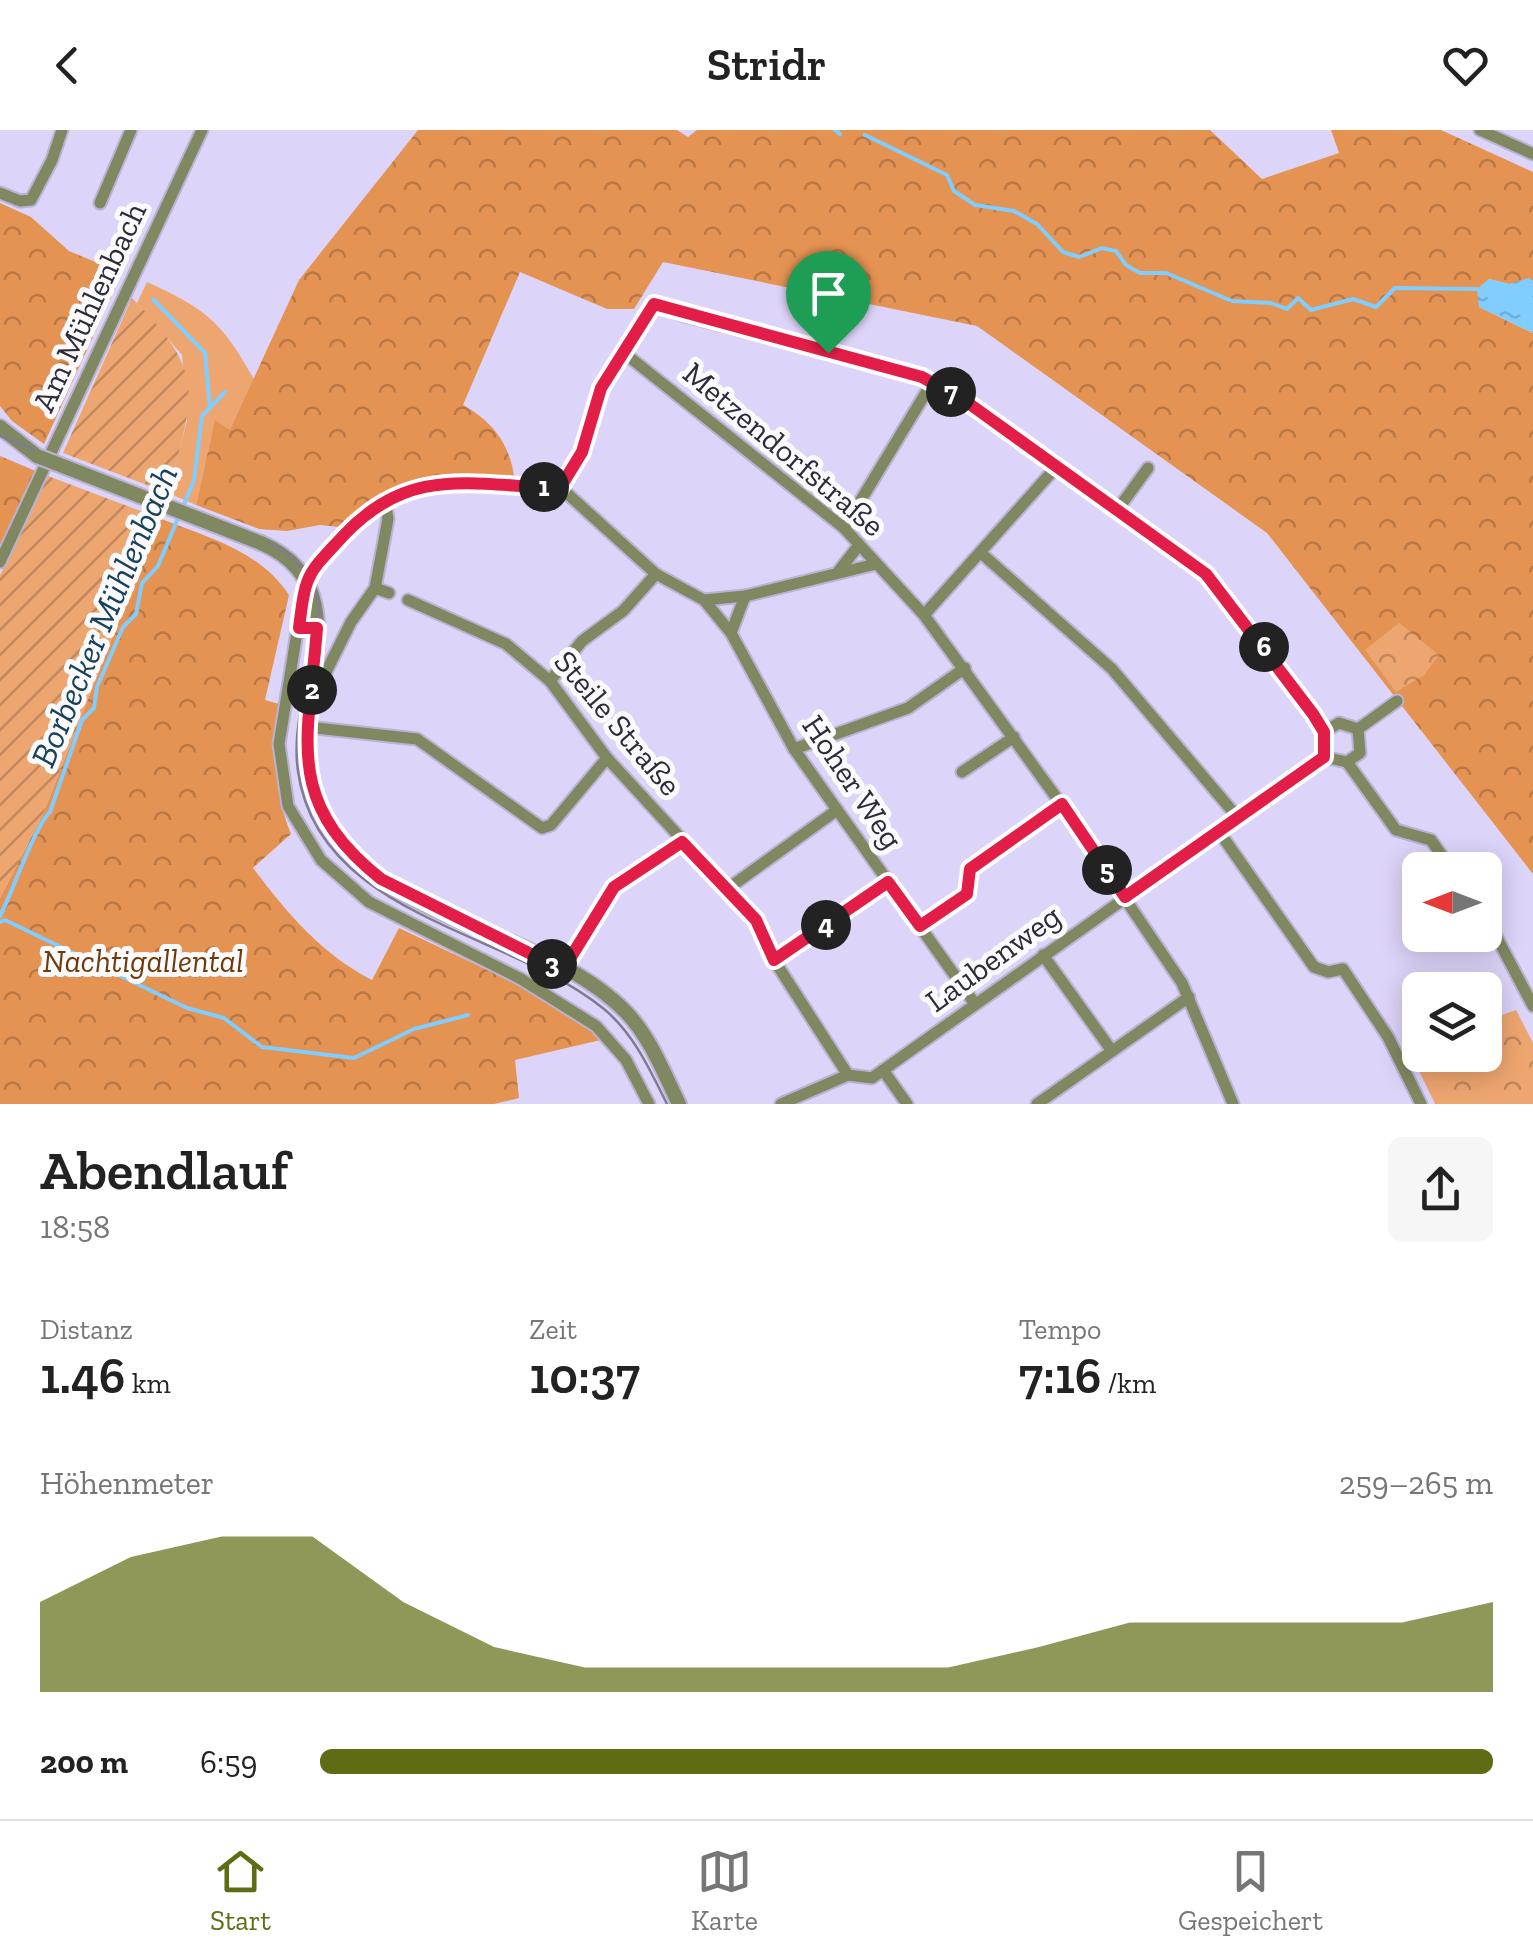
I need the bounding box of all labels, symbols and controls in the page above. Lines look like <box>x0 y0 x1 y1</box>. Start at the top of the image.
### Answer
icon: back <box>40 38 95 93</box>
text: Stridr <box>707 38 826 92</box>
icon: heart <box>1438 38 1493 93</box>
street label: Am Mühlenbach <box>24 196 154 418</box>
pin <box>786 251 871 354</box>
icon: arrive <box>801 266 856 321</box>
street label: Metzendorfstraße <box>676 354 892 544</box>
pin: 7 <box>926 367 976 417</box>
text: 7 <box>944 375 958 408</box>
water label: Borbecker Mühlenbach <box>22 459 186 773</box>
pin: 1 <box>519 462 569 512</box>
text: 1 <box>538 470 550 503</box>
pin: 6 <box>1239 622 1289 672</box>
text: 6 <box>1256 630 1272 663</box>
street label: Steile Straße <box>546 643 690 803</box>
pin: 2 <box>287 665 337 715</box>
text: 2 <box>304 673 320 706</box>
street label: Hoher Weg <box>794 708 912 856</box>
pin: 5 <box>1082 845 1132 895</box>
north arrow <box>1402 852 1502 952</box>
map controls <box>1402 852 1502 1072</box>
text: 5 <box>1100 853 1114 886</box>
street label: Laubenweg <box>918 896 1068 1020</box>
pin: 4 <box>801 900 851 950</box>
text: 4 <box>818 908 834 941</box>
pin: 3 <box>527 939 577 989</box>
park label: Nachtigallental <box>42 942 244 980</box>
text: 3 <box>545 947 559 980</box>
button: layers <box>1402 972 1502 1072</box>
text: Abendlauf <box>40 1137 289 1203</box>
button: share <box>1388 1137 1493 1242</box>
text: 18:58 <box>40 1208 110 1246</box>
text: Distanz <box>40 1313 133 1346</box>
text: Zeit <box>529 1313 577 1346</box>
text: Tempo <box>1019 1313 1101 1346</box>
text: 1.46 <box>40 1346 126 1406</box>
text: 10:37 <box>529 1346 640 1406</box>
text: 7:16 <box>1019 1346 1101 1406</box>
text: km <box>126 1367 171 1400</box>
text: /km <box>1101 1367 1156 1400</box>
text: Höhenmeter <box>40 1464 214 1502</box>
text: 259–265 m <box>1339 1464 1493 1502</box>
text: 200 m <box>40 1743 128 1781</box>
text: 6:59 <box>200 1743 258 1781</box>
tab: Start <box>210 1844 271 1937</box>
tab: Karte <box>691 1844 758 1937</box>
tab: Gespeichert <box>1178 1844 1323 1937</box>

